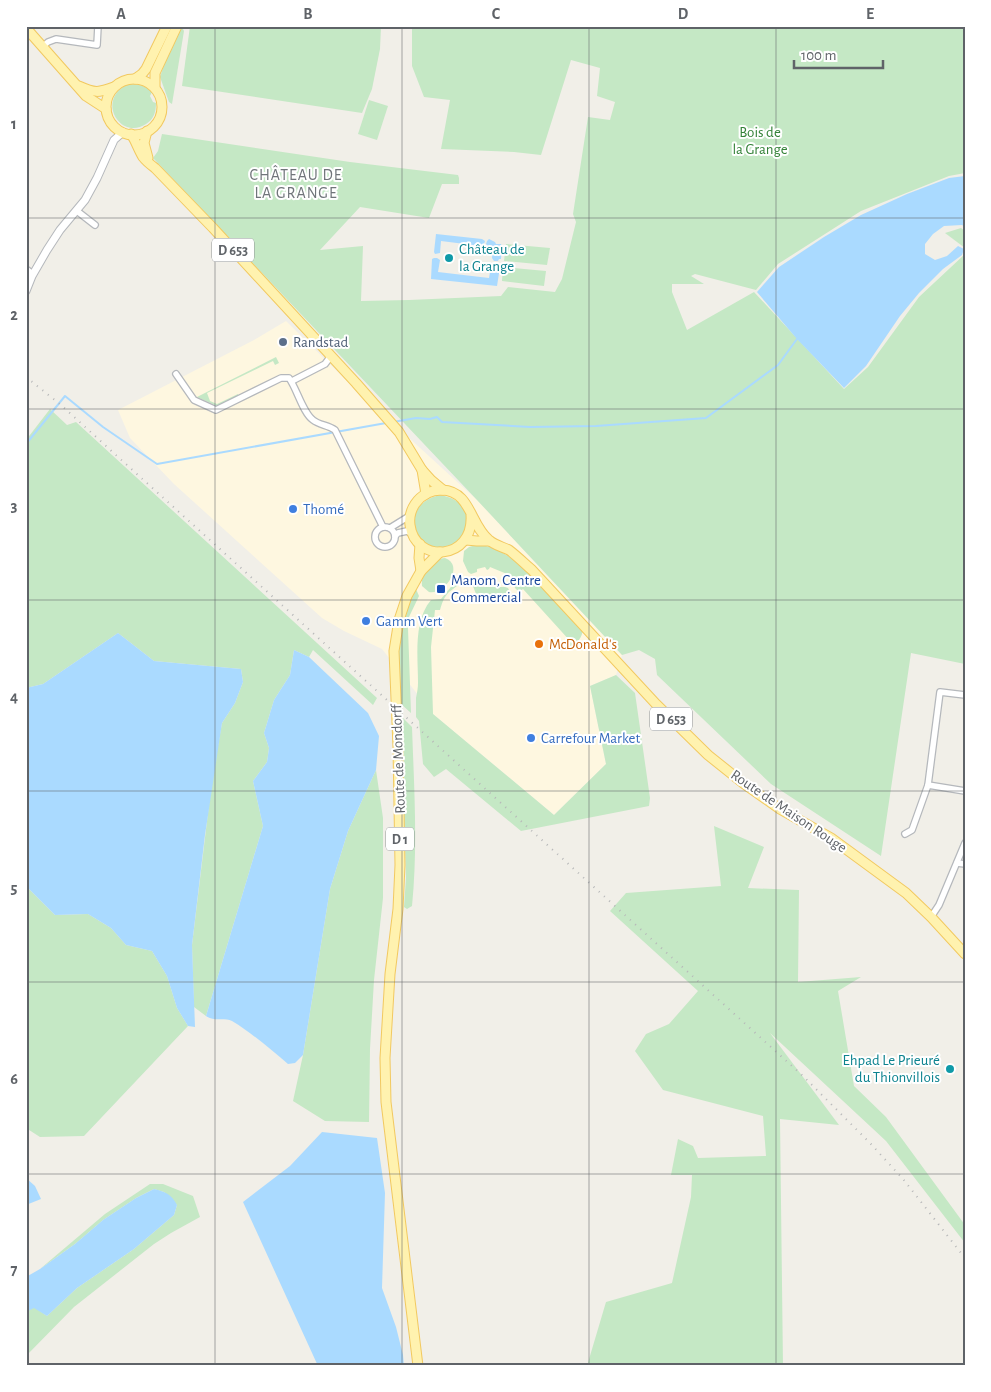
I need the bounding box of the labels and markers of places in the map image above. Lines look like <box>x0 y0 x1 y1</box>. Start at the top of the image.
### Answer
place label: Château de la Grange <box>459 242 525 274</box>
marker: Château de la Grange <box>443 252 455 264</box>
place label: Randstad <box>293 335 349 350</box>
marker: Randstad <box>277 336 289 348</box>
place label: Thomé <box>303 502 344 517</box>
marker: Thomé <box>287 503 299 515</box>
place label: Manom, Centre Commercial <box>451 573 541 605</box>
marker: Manom, Centre Commercial <box>435 583 447 595</box>
place label: Gamm Vert <box>376 614 443 629</box>
marker: Gamm Vert <box>360 615 372 627</box>
place label: McDonald's <box>549 637 617 652</box>
marker: McDonald's <box>533 638 545 650</box>
place label: Carrefour Market <box>541 731 640 746</box>
marker: Carrefour Market <box>525 732 537 744</box>
place label: Ehpad Le Prieuré du Thionvillois <box>843 1053 940 1085</box>
marker: Ehpad Le Prieuré du Thionvillois <box>944 1063 956 1075</box>

